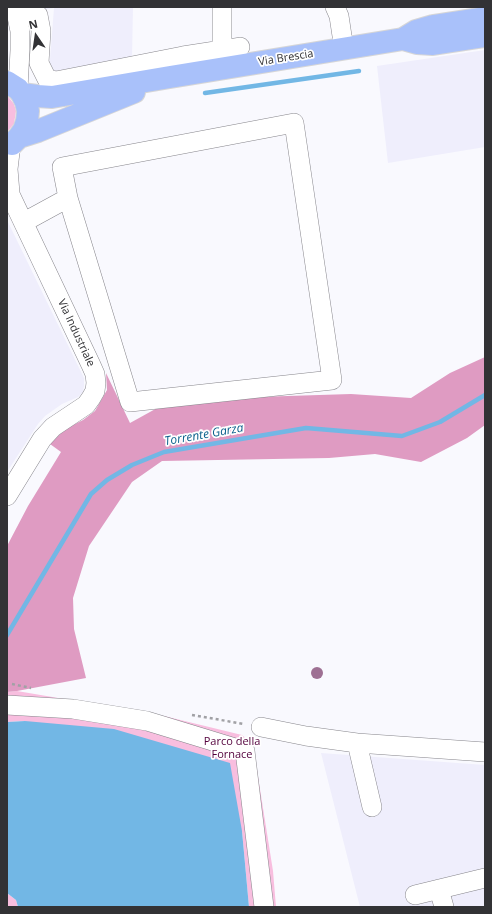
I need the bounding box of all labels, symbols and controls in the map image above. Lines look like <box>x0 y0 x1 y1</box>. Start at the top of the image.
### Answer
north arrow <box>16 16 56 56</box>
text: N <box>27 16 39 32</box>
street label: Via Brescia <box>258 47 314 69</box>
street label: Via Industriale <box>55 297 97 369</box>
water label: Torrente Garza <box>163 421 245 449</box>
park label: Parco della Fornace <box>204 735 260 761</box>

